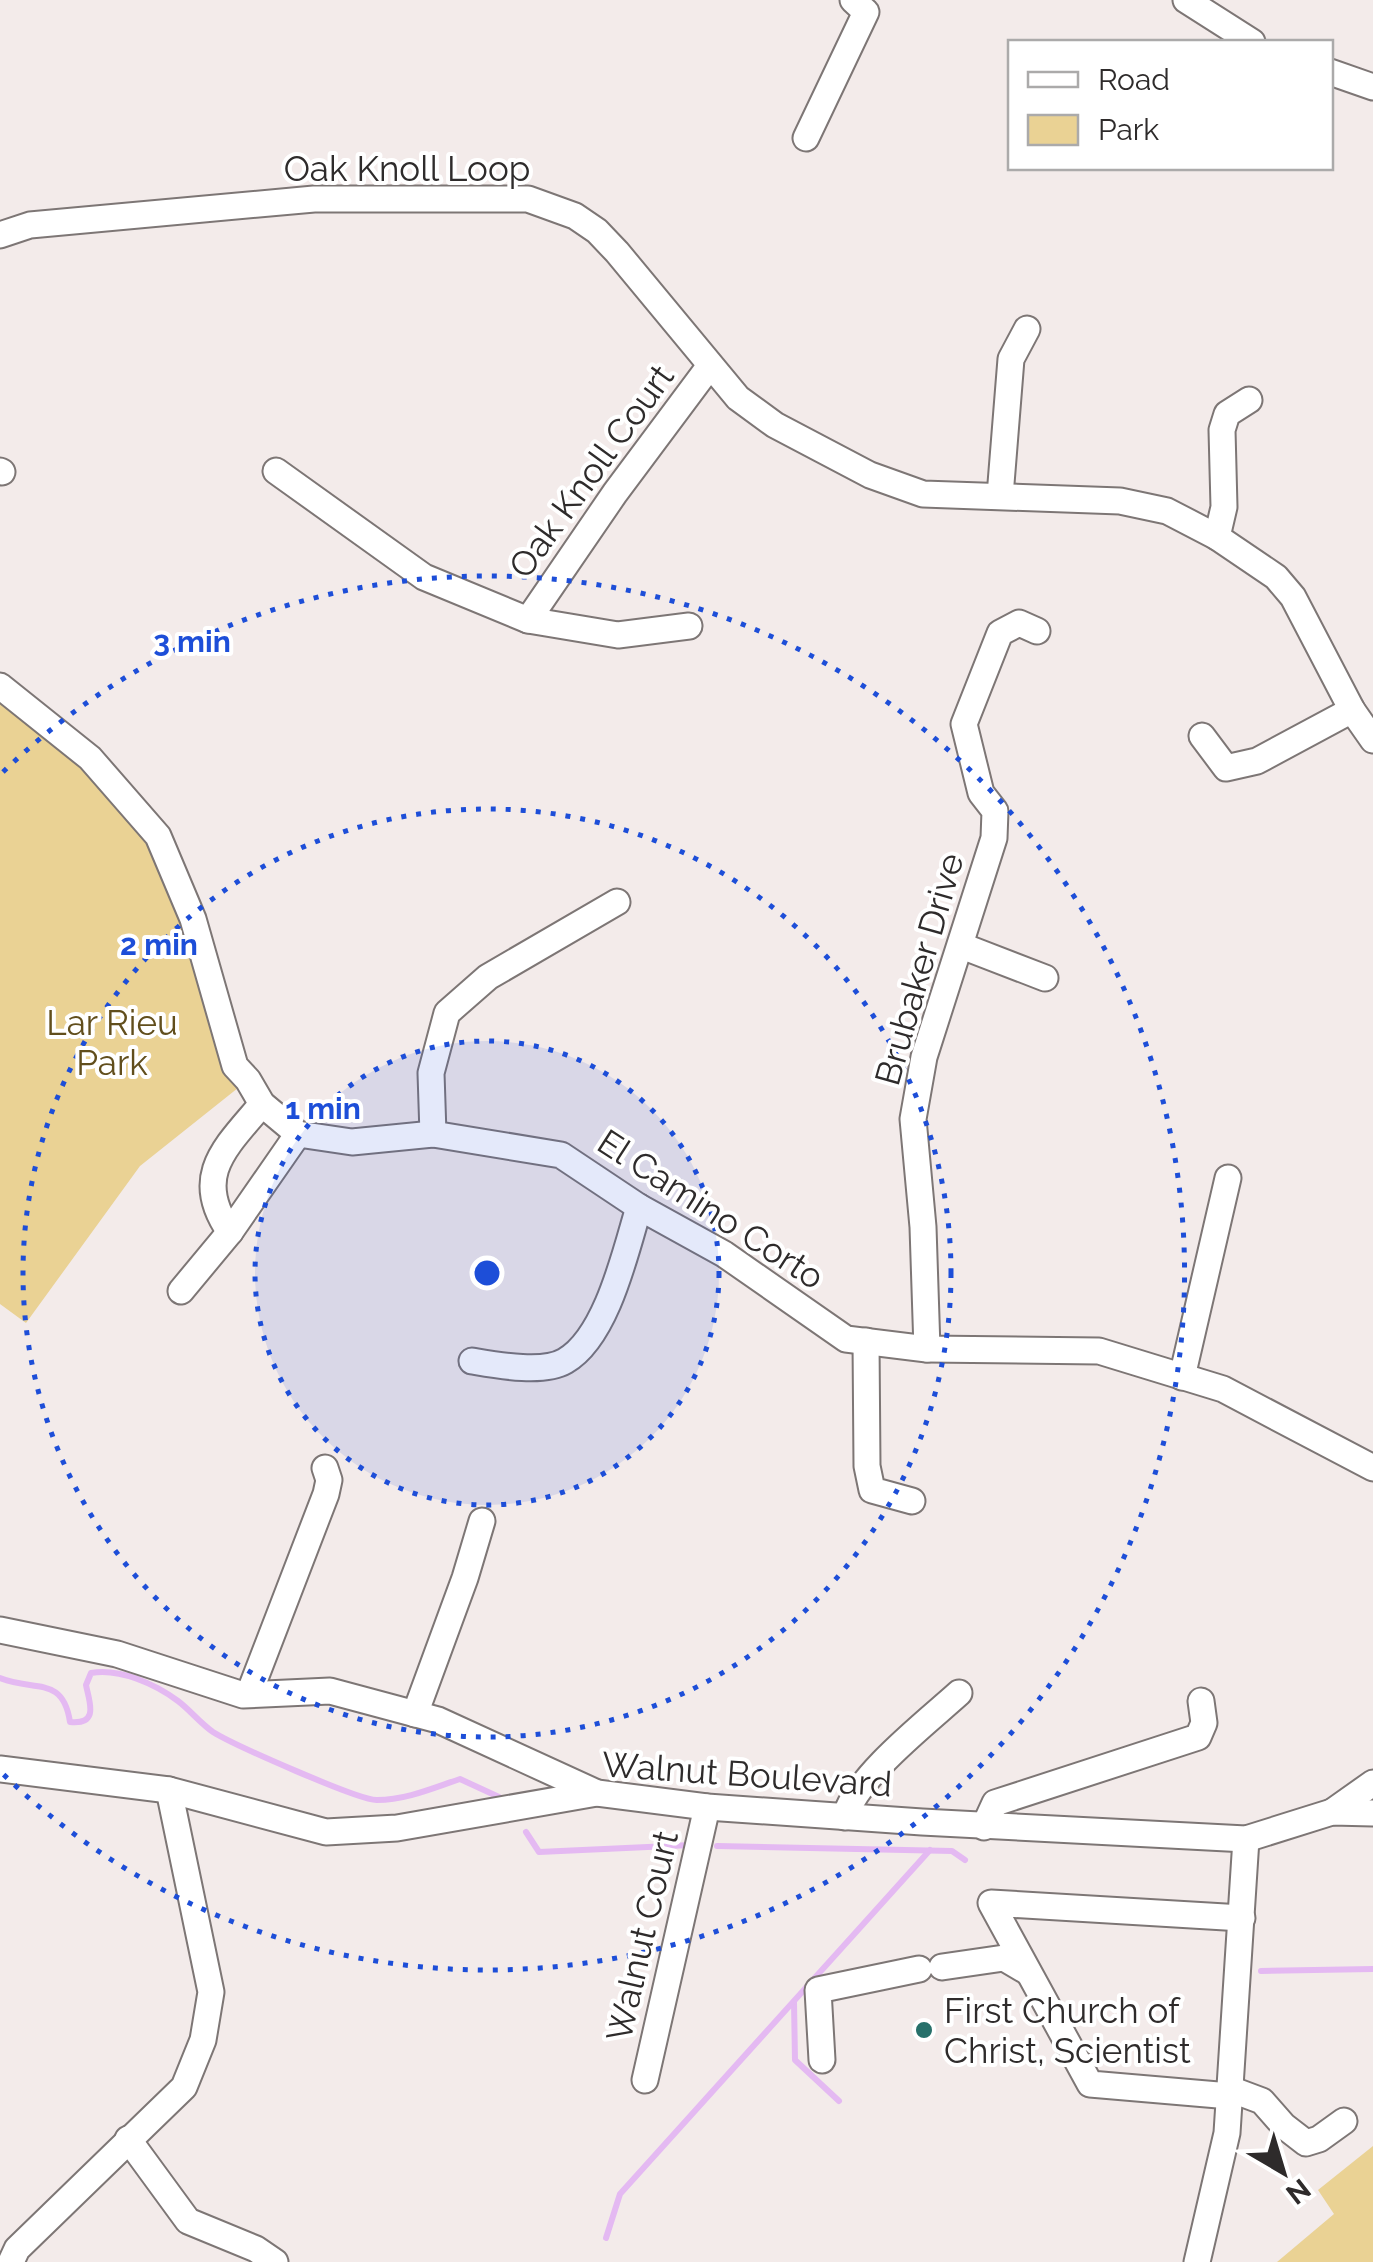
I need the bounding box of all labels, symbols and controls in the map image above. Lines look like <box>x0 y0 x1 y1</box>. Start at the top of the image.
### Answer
legend <box>1008 40 1333 170</box>
text: Road <box>1098 62 1170 97</box>
text: Park <box>1098 112 1159 147</box>
street label: Oak Knoll Loop <box>284 148 530 189</box>
street label: Oak Knoll Court <box>500 356 682 585</box>
text: 3 min <box>153 624 231 659</box>
street label: Brubaker Drive <box>866 848 972 1090</box>
text: 2 min <box>120 927 198 962</box>
park label: Lar Rieu Park <box>46 1002 178 1083</box>
text: 1 min <box>285 1091 361 1126</box>
street label: El Camino Corto <box>590 1121 832 1297</box>
centre of rings <box>469 1255 505 1291</box>
street label: Walnut Boulevard <box>601 1743 893 1805</box>
street label: Walnut Court <box>598 1826 686 2045</box>
place label: First Church of Christ, Scientist <box>944 1990 1191 2071</box>
marker: First Church of Christ, Scientist <box>913 2019 935 2041</box>
north arrow <box>1233 2122 1333 2222</box>
text: N <box>1280 2172 1317 2211</box>

